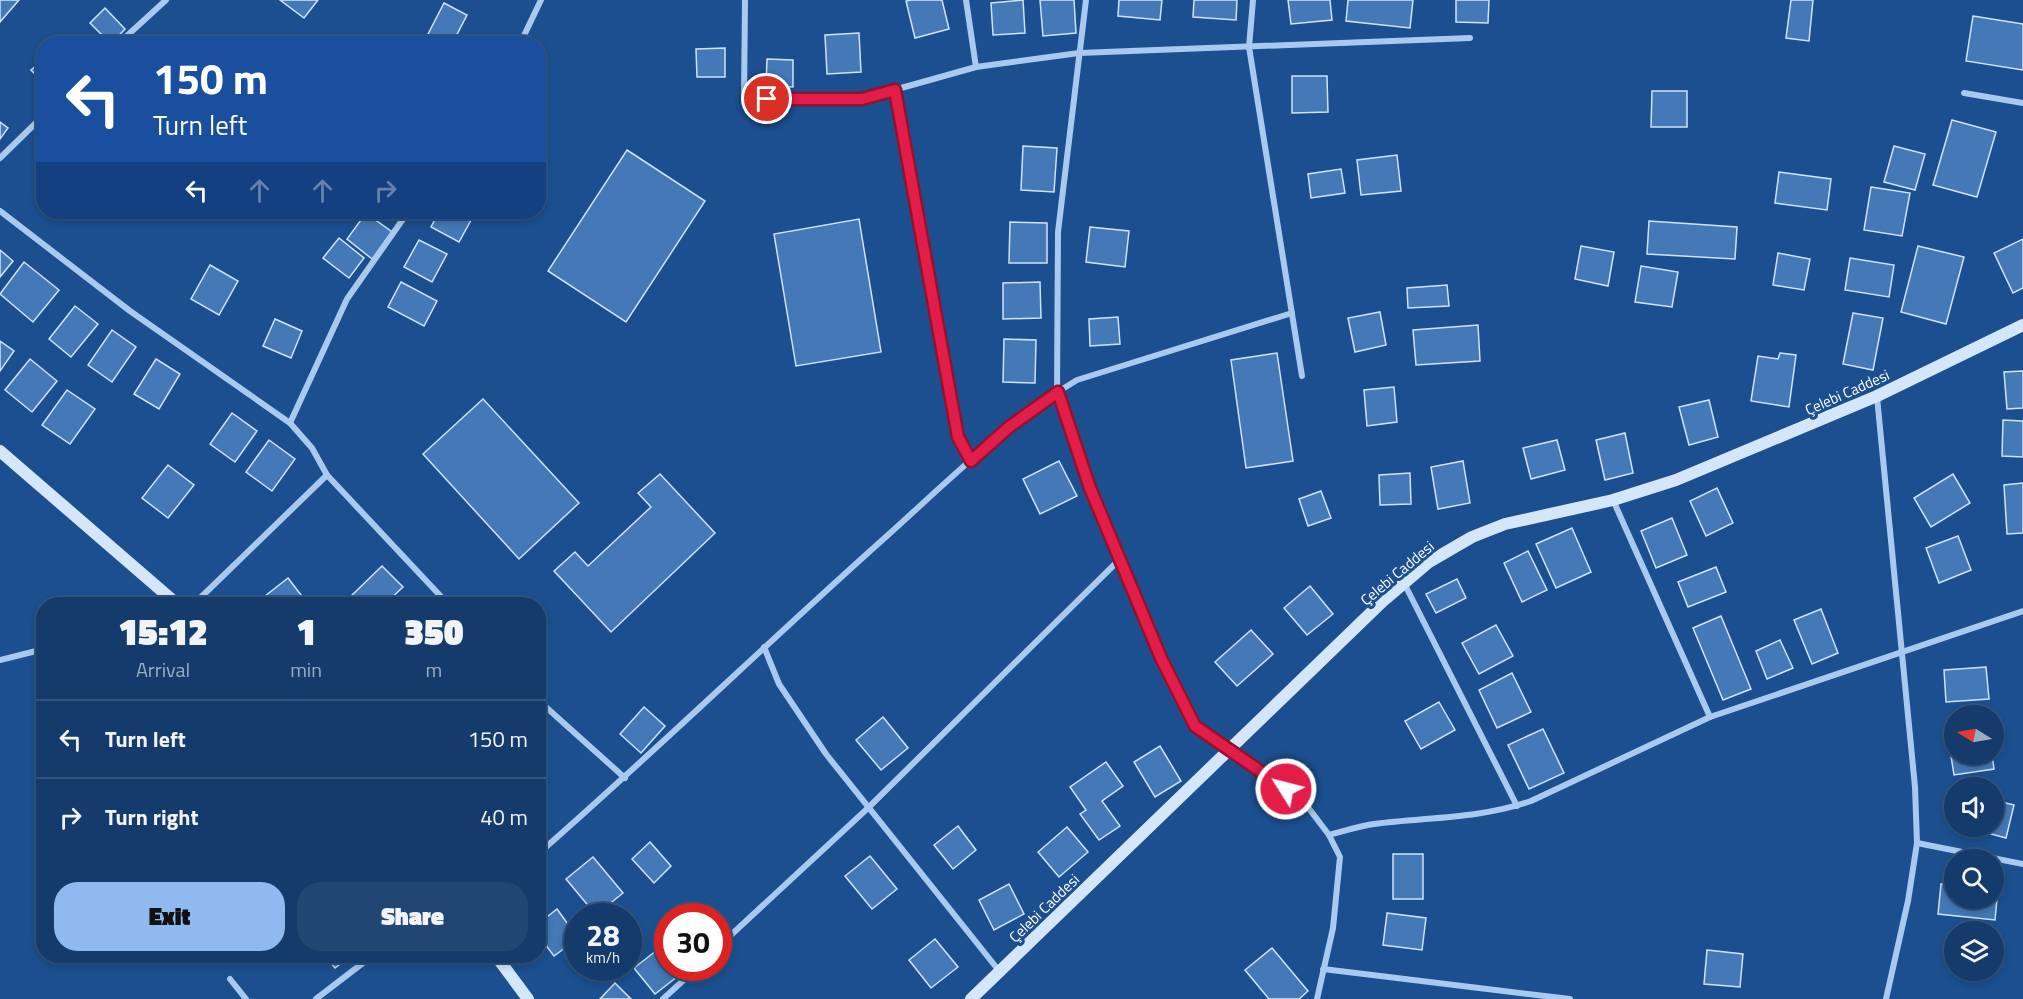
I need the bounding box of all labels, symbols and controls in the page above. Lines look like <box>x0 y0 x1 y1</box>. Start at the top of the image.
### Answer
text: 150 m <box>153 46 268 110</box>
icon: left <box>54 60 132 138</box>
pin <box>741 73 792 124</box>
icon: arrive <box>750 82 783 115</box>
text: Turn left <box>153 104 247 145</box>
icon: left <box>180 174 213 207</box>
icon: ahead <box>243 174 276 207</box>
icon: ahead <box>306 174 339 207</box>
icon: right <box>369 174 402 207</box>
street label: Çelebi Caddesi <box>1801 363 1893 421</box>
street label: Çelebi Caddesi <box>1355 535 1439 611</box>
text: 15:12 <box>118 604 208 659</box>
text: 1 <box>296 604 316 659</box>
text: 350 <box>404 604 464 659</box>
text: Arrival <box>136 654 190 685</box>
text: min <box>290 654 322 685</box>
text: m <box>426 654 442 685</box>
north arrow <box>1944 705 2004 765</box>
map controls <box>1944 705 2004 981</box>
text: Turn left <box>105 722 186 756</box>
text: 150 m <box>468 722 528 756</box>
icon: left <box>54 723 87 756</box>
position arrow <box>1254 757 1318 821</box>
button: sound <box>1944 777 2004 837</box>
text: Turn right <box>105 800 199 834</box>
text: 40 m <box>480 800 528 834</box>
icon: right <box>54 801 87 834</box>
button: search <box>1944 849 2004 909</box>
street label: Çelebi Caddesi <box>1003 868 1085 948</box>
button: Exit <box>54 882 285 951</box>
button: Share <box>297 882 528 951</box>
speed limit sign: 30 <box>654 903 732 981</box>
text: 28 <box>586 912 620 958</box>
button: layers <box>1944 921 2004 981</box>
text: km/h <box>586 946 620 969</box>

